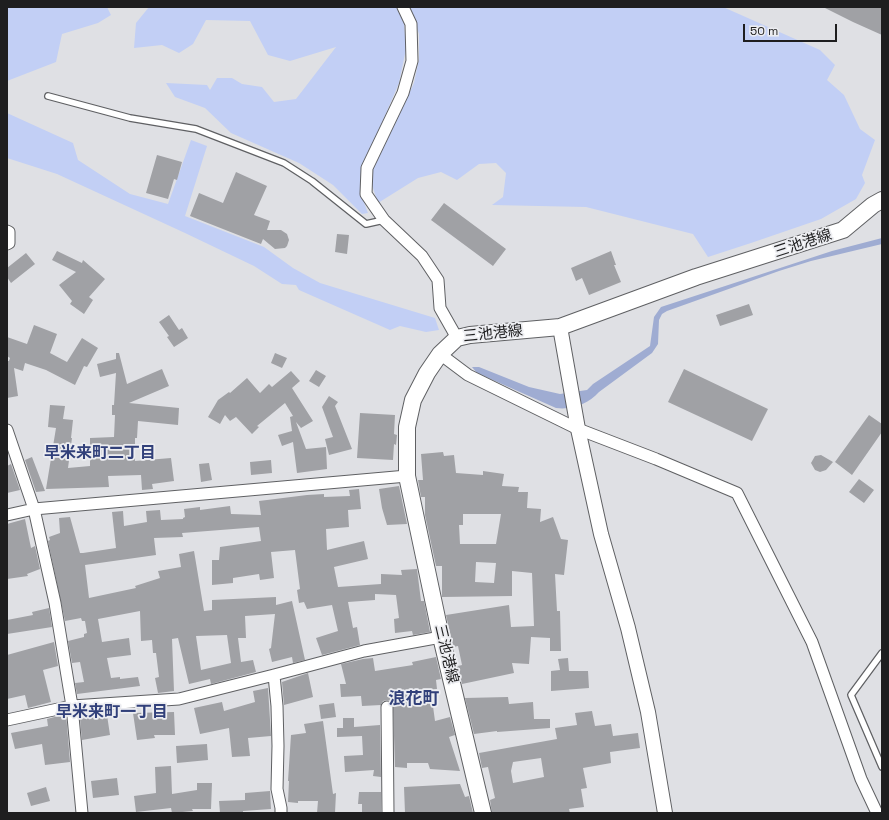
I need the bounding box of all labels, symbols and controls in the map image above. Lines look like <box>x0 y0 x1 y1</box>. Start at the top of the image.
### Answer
scale bar <box>745 16 839 42</box>
text: 50 m <box>750 23 778 39</box>
street label: 三池港線 <box>772 226 834 262</box>
street label: 三池港線 <box>462 322 524 346</box>
district label: 早米来町二丁目 <box>44 444 156 464</box>
street label: 三池港線 <box>430 623 462 685</box>
district label: 浪花町 <box>389 689 439 709</box>
district label: 早米来町一丁目 <box>56 703 168 723</box>

